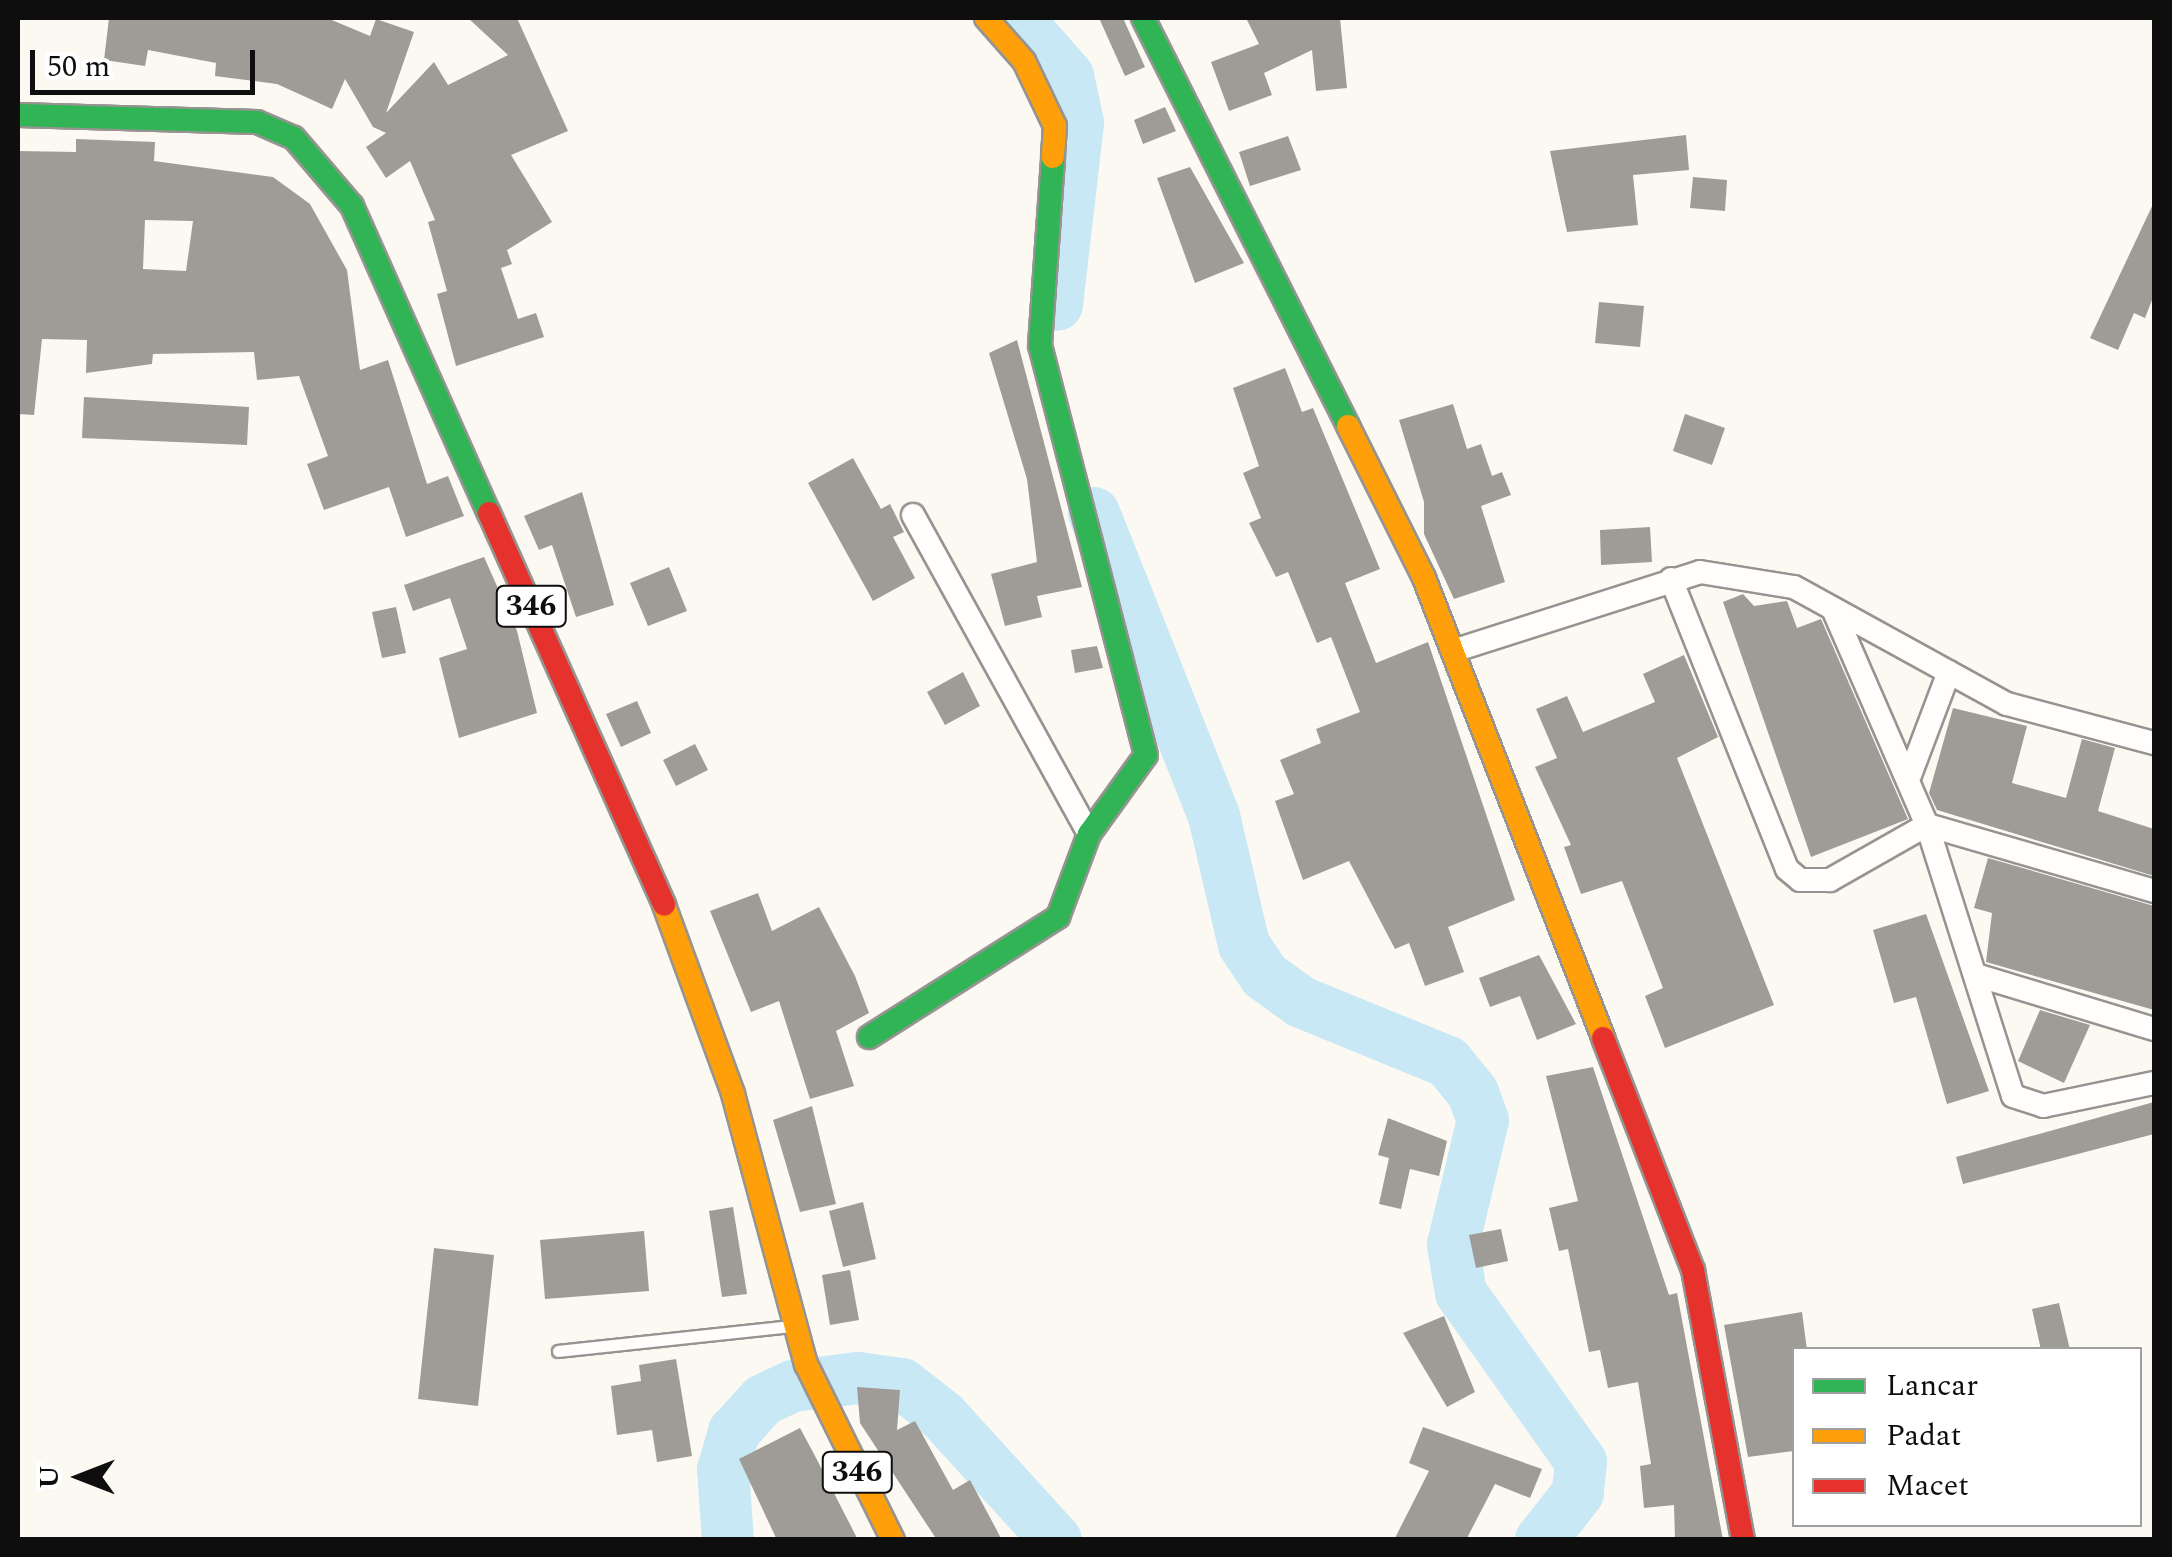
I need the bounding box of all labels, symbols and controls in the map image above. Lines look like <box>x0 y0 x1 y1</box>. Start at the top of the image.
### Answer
scale bar <box>35 30 260 92</box>
text: 50 m <box>47 44 110 90</box>
road number: 346 <box>494 581 568 631</box>
legend <box>1792 1347 2142 1527</box>
text: Lancar <box>1886 1363 1978 1409</box>
text: Padat <box>1886 1413 1961 1459</box>
north arrow <box>30 1427 130 1527</box>
road number: 346 <box>820 1447 894 1497</box>
text: Macet <box>1886 1463 1969 1509</box>
text: U <box>28 1465 71 1489</box>

